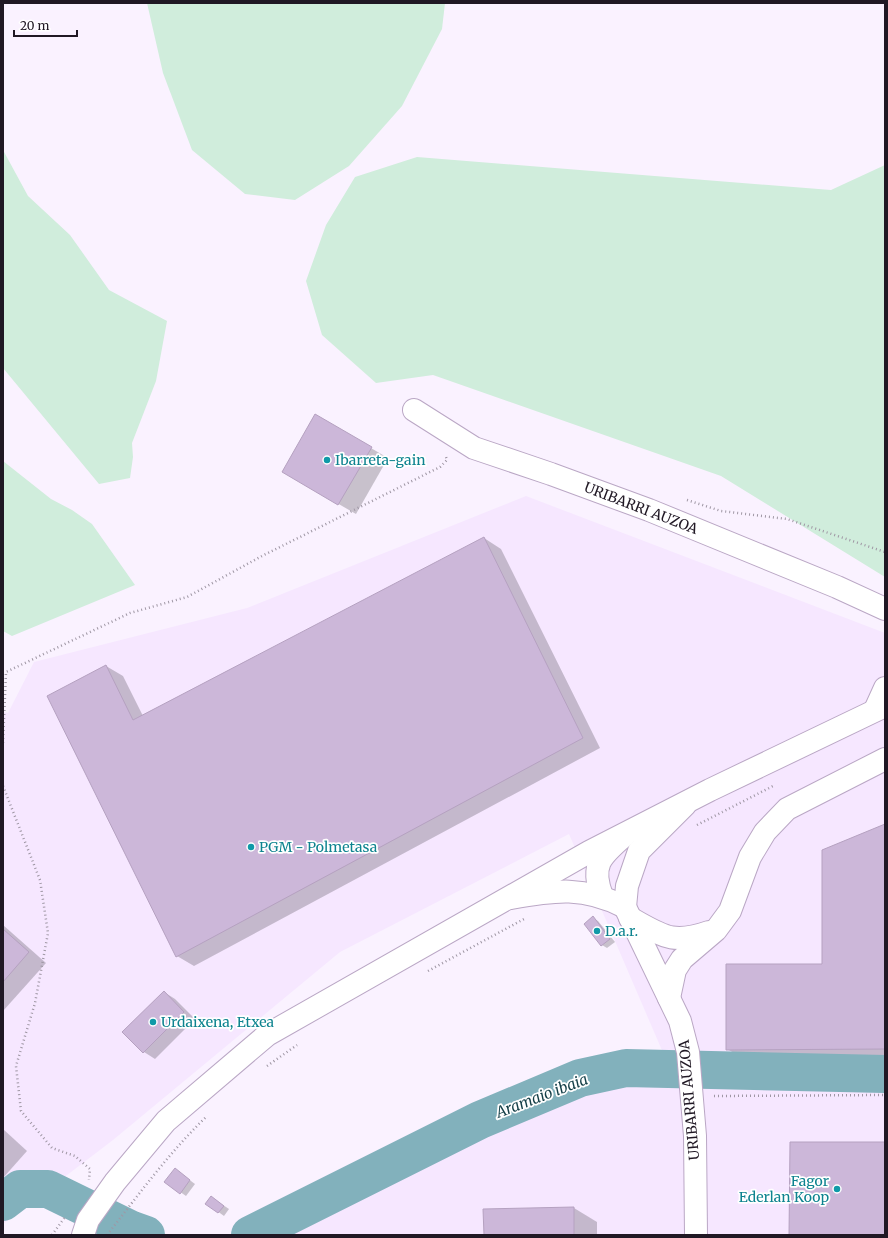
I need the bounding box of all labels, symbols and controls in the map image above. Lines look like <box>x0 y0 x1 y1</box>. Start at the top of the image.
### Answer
scale bar <box>14 12 77 38</box>
text: 20 m <box>20 18 49 33</box>
place label: Ibarreta-gain <box>335 451 425 469</box>
marker: Ibarreta-gain <box>322 455 332 465</box>
street label: URIBARRI AUZOA <box>581 478 701 538</box>
place label: PGM - Polmetasa <box>259 838 378 856</box>
marker: PGM - Polmetasa <box>246 842 256 852</box>
place label: D.a.r. <box>605 922 638 940</box>
marker: D.a.r. <box>592 926 602 936</box>
place label: Urdaixena, Etxea <box>161 1013 275 1031</box>
marker: Urdaixena, Etxea <box>148 1017 158 1027</box>
street label: URIBARRI AUZOA <box>675 1039 703 1161</box>
water label: Aramaio ibaia <box>492 1069 590 1122</box>
place label: Fagor Ederlan Koop <box>739 1172 829 1206</box>
marker: Fagor Ederlan Koop <box>832 1184 842 1194</box>

